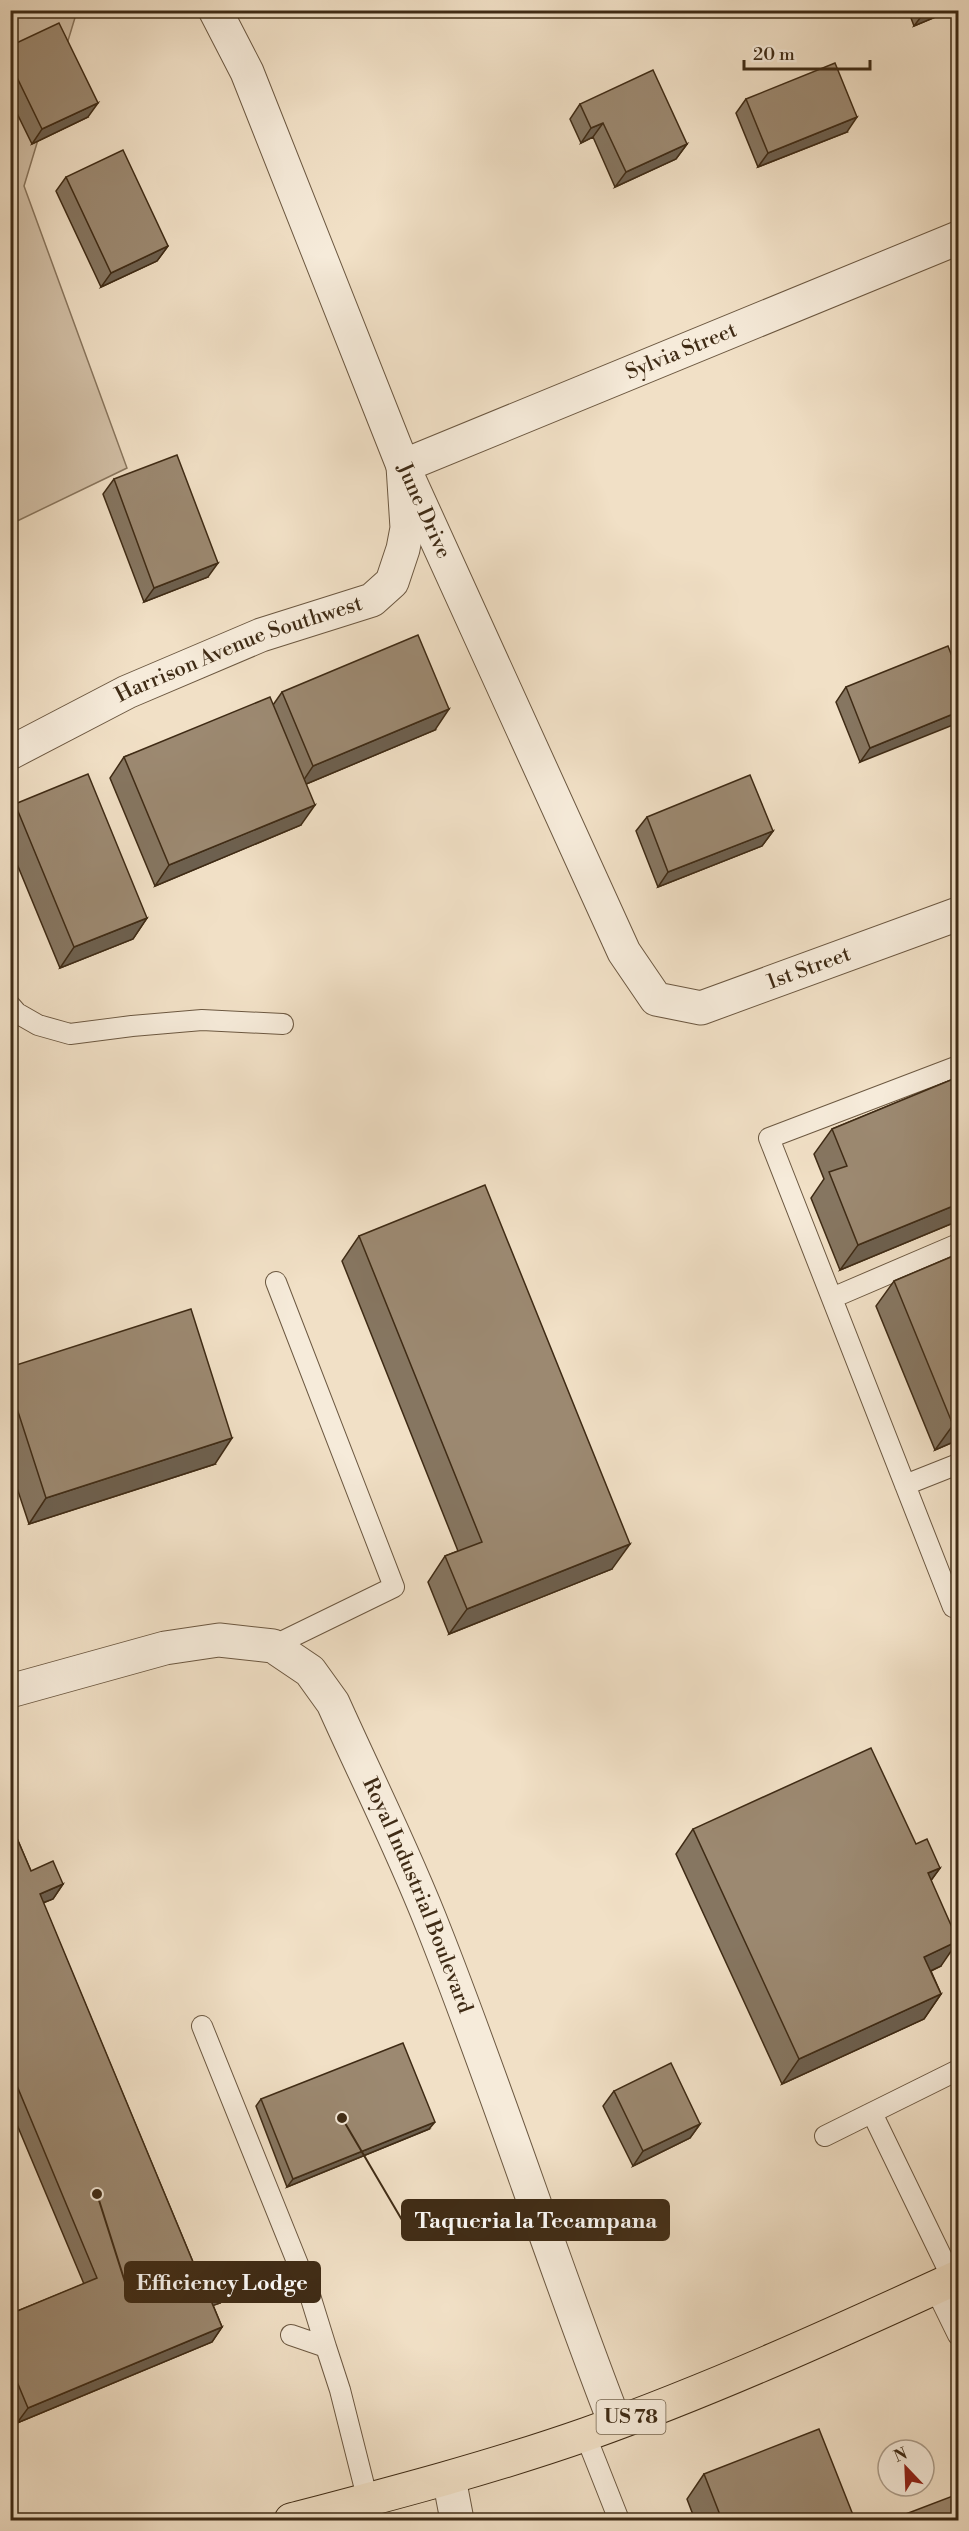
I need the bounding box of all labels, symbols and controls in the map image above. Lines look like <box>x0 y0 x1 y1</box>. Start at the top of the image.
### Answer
scale bar <box>744 33 870 71</box>
text: 20 m <box>753 43 795 66</box>
street label: Sylvia Street <box>622 317 741 386</box>
street label: June Drive <box>390 458 456 563</box>
street label: Harrison Avenue Southwest <box>111 591 366 709</box>
street label: 1st Street <box>763 941 855 996</box>
street label: Royal Industrial Boulevard <box>356 1773 478 2017</box>
callout: Taqueria la Tecampana <box>402 2200 669 2240</box>
text: Taqueria la Tecampana <box>415 2208 658 2235</box>
callout: Efficiency Lodge <box>125 2262 320 2302</box>
text: Efficiency Lodge <box>136 2270 308 2297</box>
road number: US 78 <box>596 2400 666 2434</box>
north arrow <box>876 2438 936 2498</box>
text: N <box>891 2443 911 2467</box>

